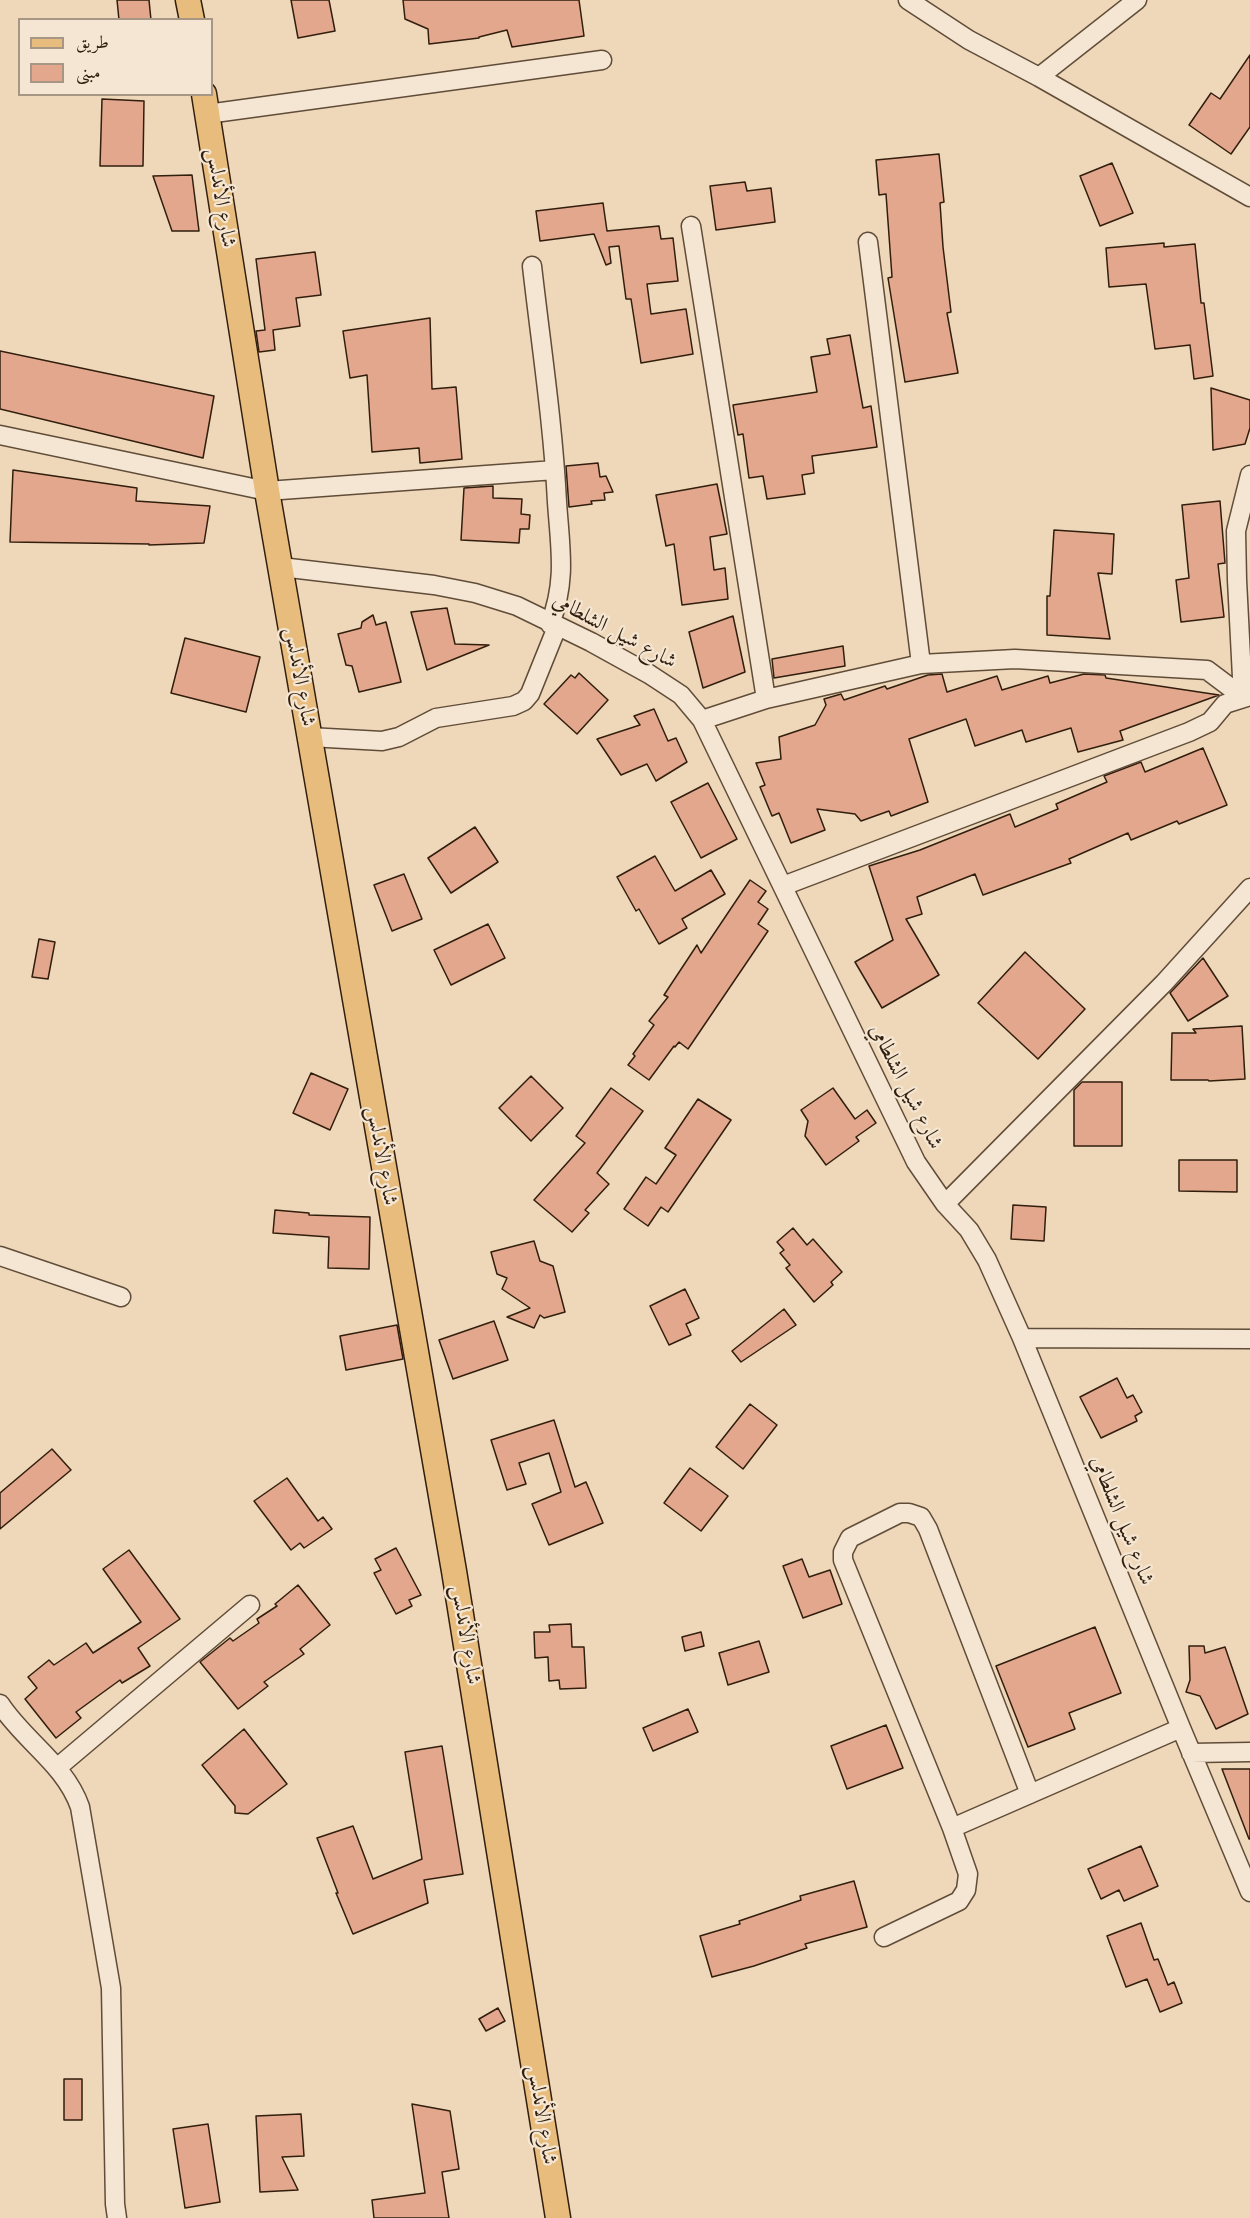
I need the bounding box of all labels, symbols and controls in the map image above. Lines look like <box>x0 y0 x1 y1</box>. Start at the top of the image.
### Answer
legend <box>18 18 213 96</box>
text: طريق <box>76 30 109 55</box>
text: مبنى <box>76 60 101 85</box>
street label: شارع الأندلس <box>200 147 240 249</box>
street label: شارع شيل الشلطامي <box>548 589 680 675</box>
street label: شارع الأندلس <box>278 626 320 728</box>
street label: شارع شيل الشلطامي <box>863 1020 947 1154</box>
street label: شارع الأندلس <box>360 1105 402 1207</box>
street label: شارع شيل الشلطامي <box>1084 1453 1158 1589</box>
street label: شارع الأندلس <box>445 1584 485 1686</box>
street label: شارع الأندلس <box>521 2064 561 2166</box>

